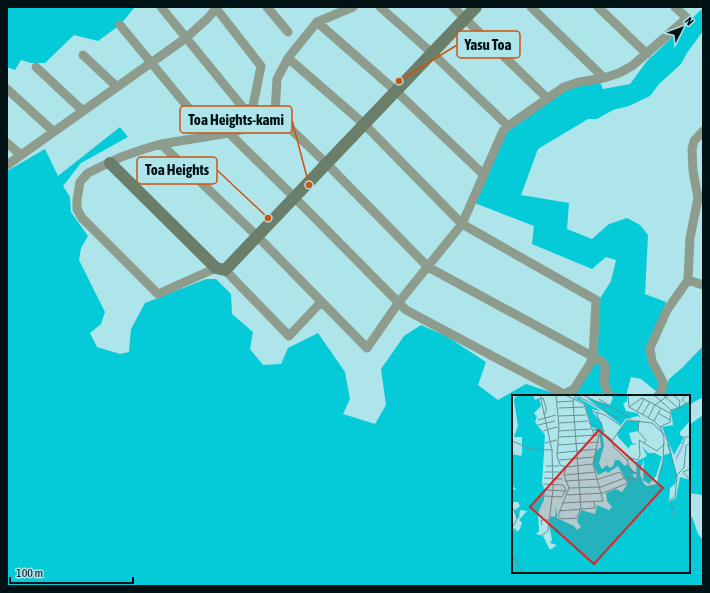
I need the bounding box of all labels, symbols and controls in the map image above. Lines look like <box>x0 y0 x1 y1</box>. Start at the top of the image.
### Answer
north arrow <box>662 8 702 48</box>
text: N <box>683 15 696 28</box>
callout: Yasu Toa <box>457 31 520 58</box>
text: Yasu Toa <box>463 36 512 53</box>
callout: Toa Heights-kami <box>180 106 292 133</box>
text: Toa Heights-kami <box>188 111 284 128</box>
callout: Toa Heights <box>137 157 217 184</box>
text: Toa Heights <box>145 161 210 178</box>
inset map <box>512 395 690 573</box>
scale bar <box>10 559 133 585</box>
text: 100 m <box>16 566 43 580</box>

